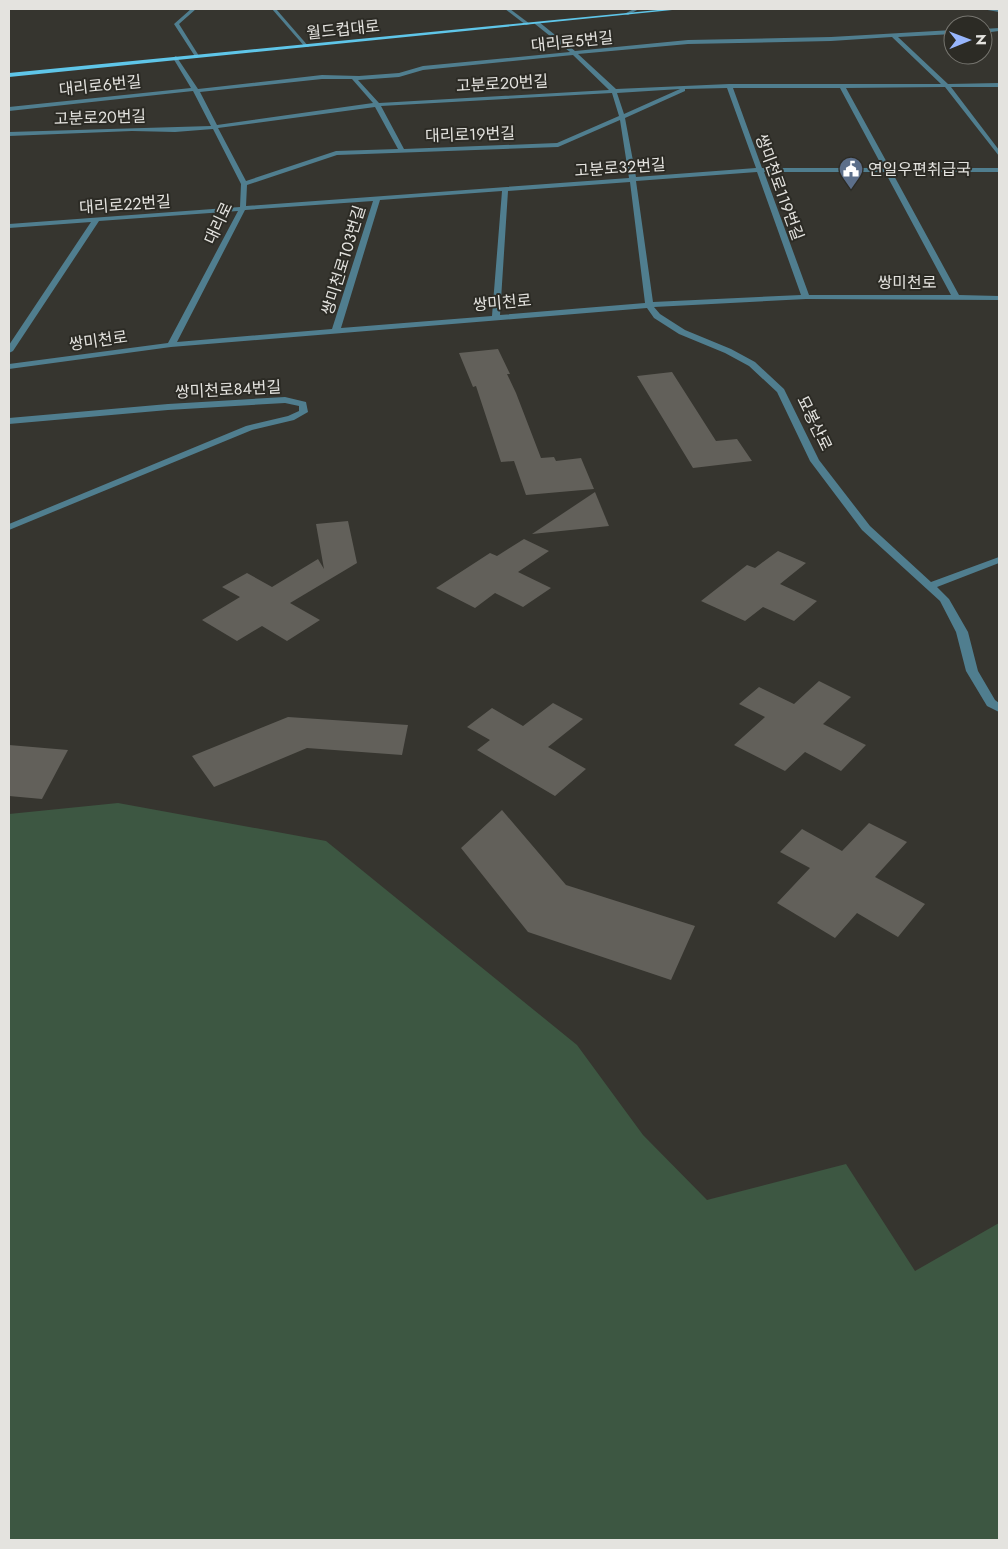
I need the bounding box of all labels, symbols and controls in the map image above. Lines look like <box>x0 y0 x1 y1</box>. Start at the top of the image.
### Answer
street label: 월드컵대로 <box>305 14 381 45</box>
north arrow <box>943 15 993 65</box>
street label: 대리로5번길 <box>530 26 614 57</box>
text: N <box>971 34 991 46</box>
street label: 대리로6번길 <box>58 70 142 101</box>
street label: 고분로20번길 <box>455 70 549 97</box>
street label: 고분로20번길 <box>53 104 147 131</box>
street label: 대리로19번길 <box>425 121 515 148</box>
street label: 쌍미천로119번길 <box>750 131 809 244</box>
street label: 고분로32번길 <box>574 153 666 182</box>
public building icon: 연일우편취급국 <box>838 156 864 190</box>
place label: 연일우편취급국 <box>868 158 971 181</box>
street label: 대리로22번길 <box>78 190 172 219</box>
street label: 대리로 <box>199 198 238 248</box>
street label: 쌍미천로103번길 <box>316 202 371 318</box>
street label: 쌍미천로 <box>878 271 937 294</box>
street label: 쌍미천로 <box>472 288 533 317</box>
street label: 쌍미천로 <box>67 325 129 356</box>
street label: 쌍미천로84번길 <box>174 375 282 404</box>
street label: 묘봉산로 <box>791 392 838 455</box>

